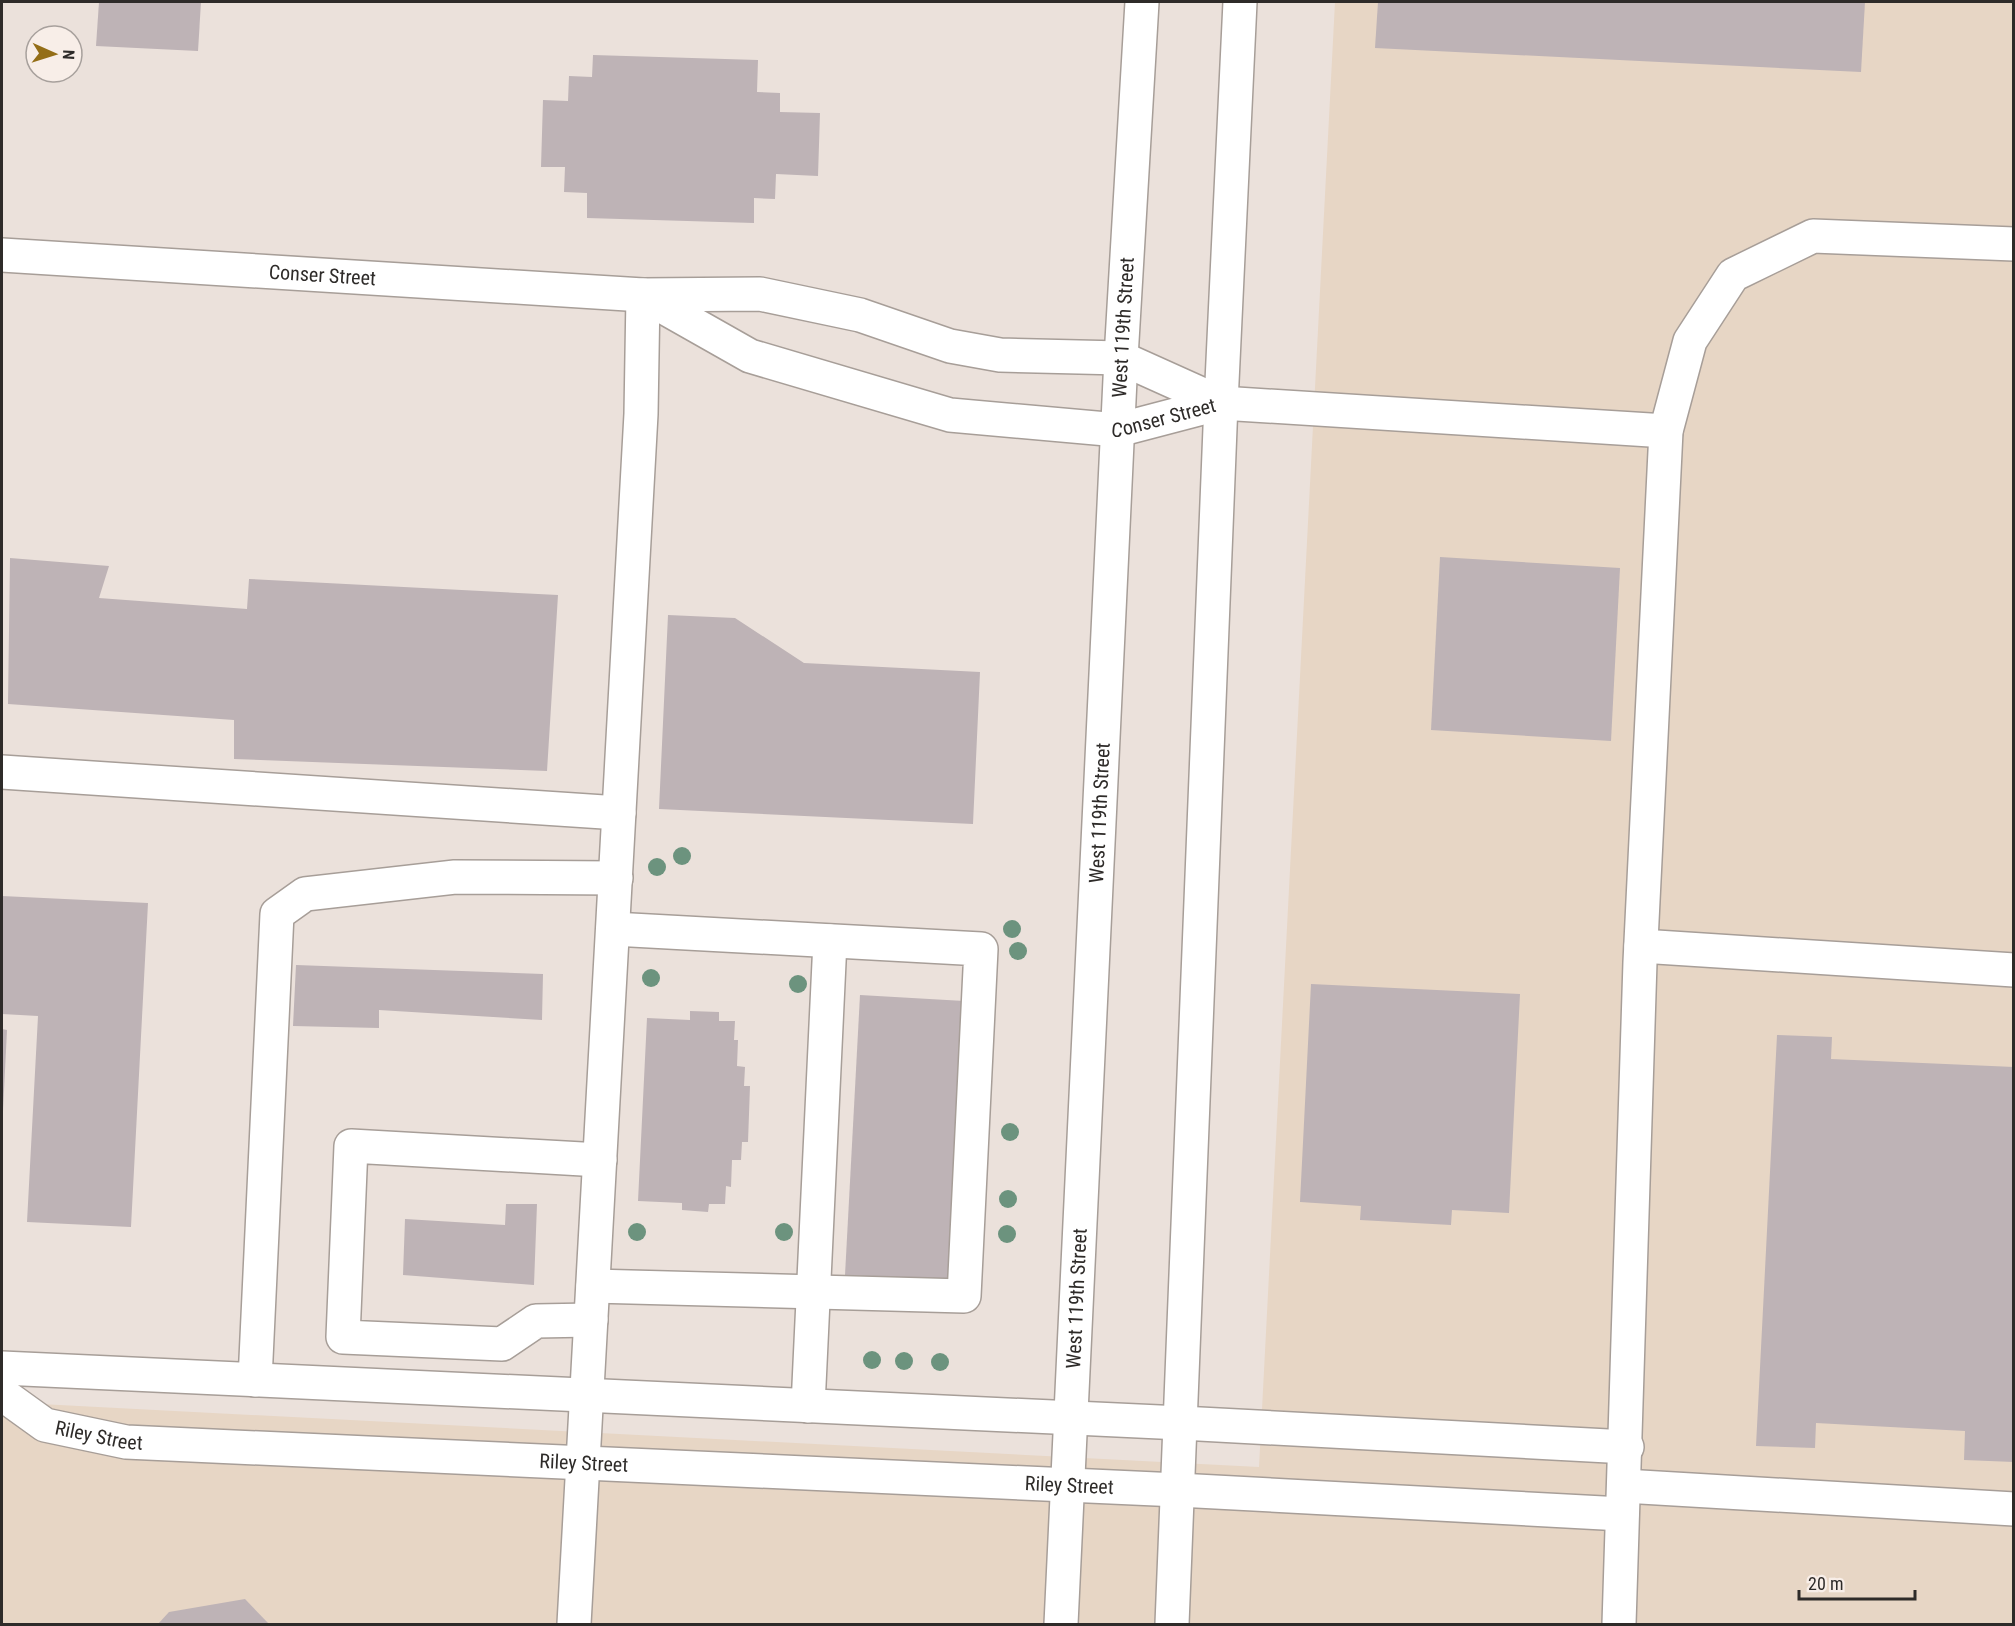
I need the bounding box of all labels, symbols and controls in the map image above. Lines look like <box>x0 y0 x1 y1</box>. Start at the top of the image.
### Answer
north arrow <box>24 24 84 84</box>
text: N <box>59 49 78 60</box>
street label: West 119th Street <box>1107 256 1139 398</box>
street label: Conser Street <box>268 260 377 290</box>
street label: Conser Street <box>1110 393 1218 442</box>
street label: West 119th Street <box>1084 742 1115 884</box>
street label: West 119th Street <box>1061 1227 1092 1369</box>
street label: Riley Street <box>53 1415 143 1455</box>
street label: Riley Street <box>539 1449 629 1477</box>
street label: Riley Street <box>1024 1471 1114 1499</box>
scale bar <box>1799 1563 1914 1601</box>
text: 20 m <box>1808 1573 1843 1594</box>

